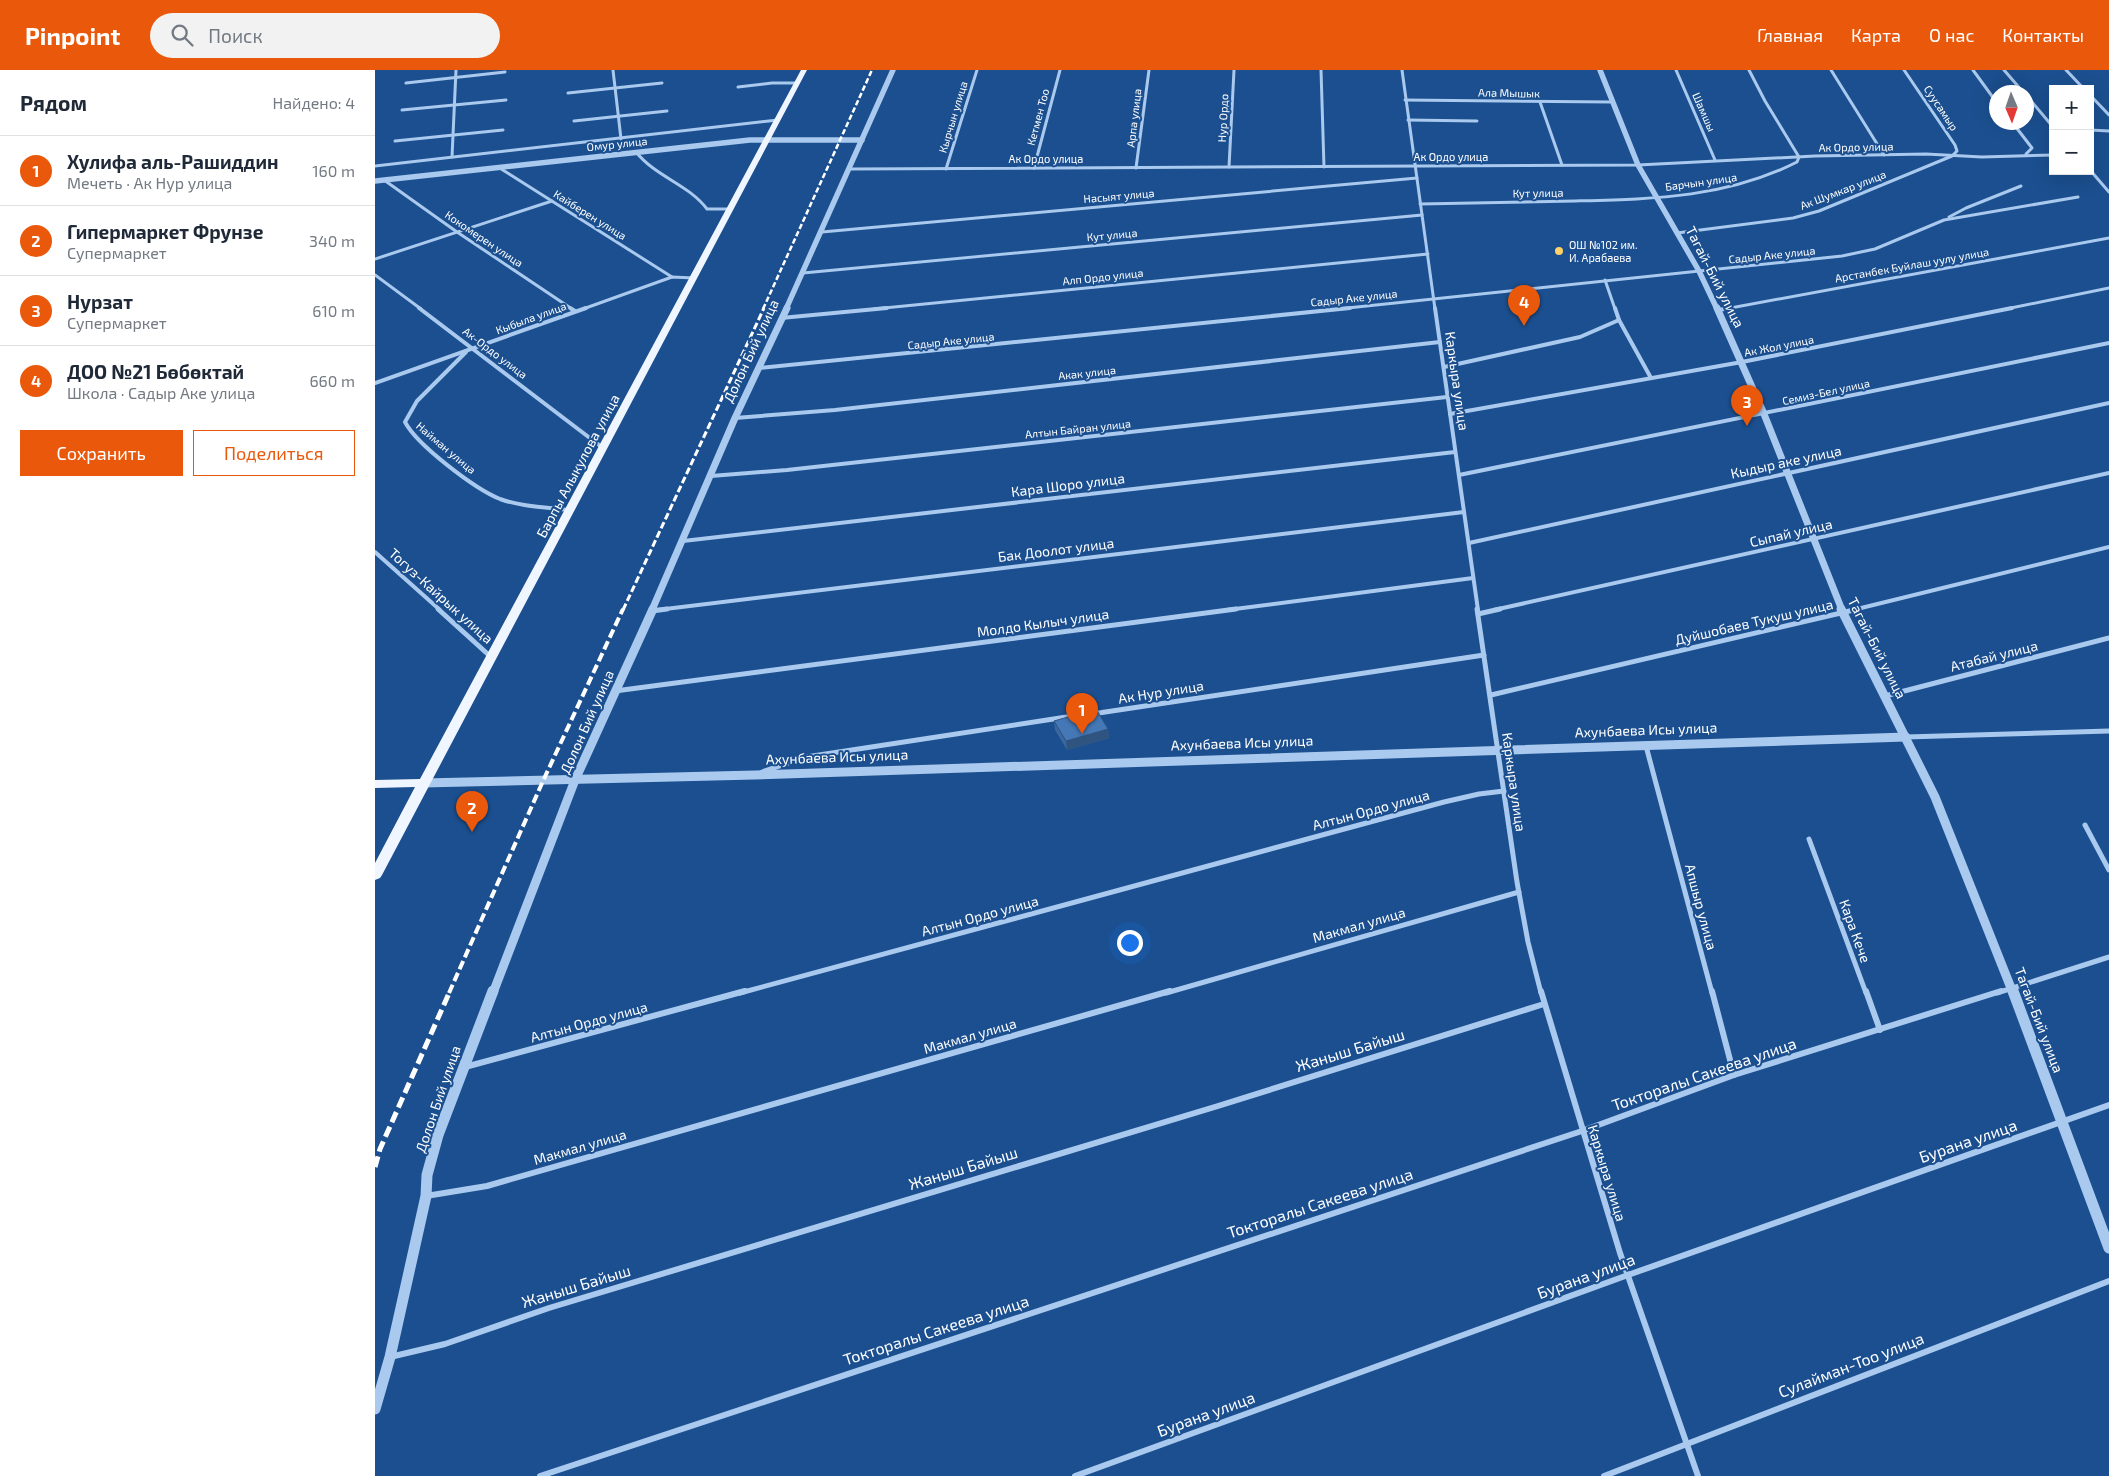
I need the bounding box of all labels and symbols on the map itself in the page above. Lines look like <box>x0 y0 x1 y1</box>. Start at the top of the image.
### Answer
street label: Кырчын улица <box>935 79 971 155</box>
street label: Суусамыр <box>1921 83 1961 133</box>
street label: Ала Мышык <box>1478 85 1540 100</box>
north arrow <box>1989 85 2034 130</box>
street label: Кетмен Тоо <box>1024 87 1051 147</box>
street label: Арпа улица <box>1123 88 1145 148</box>
street label: Шамшы <box>1690 90 1719 133</box>
street label: Нур Ордо <box>1215 93 1231 143</box>
street label: Омур улица <box>586 134 648 154</box>
street label: Ак Ордо улица <box>1818 139 1894 155</box>
street label: Ак Ордо улица <box>1414 150 1488 164</box>
street label: Ак Ордо улица <box>1009 152 1083 166</box>
street label: Ак Шумкар улица <box>1798 167 1888 213</box>
street label: Барчын улица <box>1664 170 1738 194</box>
street label: Насыят улица <box>1083 186 1155 206</box>
street label: Кут улица <box>1512 186 1564 200</box>
street label: Кайберен улица <box>551 187 629 243</box>
street label: Кокомерен улица <box>442 208 526 270</box>
street label: Тагай-Бий улица <box>1683 223 1748 330</box>
street label: Кут улица <box>1086 226 1138 244</box>
place label: ОШ №102 им. И. Арабаева <box>1569 238 1638 264</box>
street label: Садыр Аке улица <box>1728 243 1816 267</box>
marker: ОШ №102 им. И. Арабаева <box>1553 245 1565 257</box>
street label: Арстанбек Буйлаш уулу улица <box>1834 245 1990 285</box>
street label: Алп Ордо улица <box>1062 266 1144 288</box>
pin: 4 <box>1508 285 1540 326</box>
street label: Садыр Аке улица <box>1310 286 1398 310</box>
street label: Долон Бий улица <box>719 297 782 405</box>
street label: Кыбыла улица <box>494 299 568 337</box>
street label: Ак-Ордо улица <box>460 324 530 382</box>
street label: Садыр Аке улица <box>907 329 995 353</box>
street label: Каркыра улица <box>1442 330 1473 432</box>
street label: Ак Жол улица <box>1743 332 1815 360</box>
street label: Акак улица <box>1057 363 1117 383</box>
street label: Семиз-Бел улица <box>1781 376 1871 408</box>
pin: 3 <box>1731 385 1763 426</box>
street label: Барпы Алыкулова улица <box>532 391 623 541</box>
street label: Алтын Байран улица <box>1024 416 1132 442</box>
street label: Найман улица <box>413 419 479 477</box>
street label: Кыдыр аке улица <box>1729 441 1843 482</box>
street label: Кара Шоро улица <box>1010 469 1126 500</box>
street label: Сыпай улица <box>1748 515 1834 550</box>
street label: Бак Доолот улица <box>997 534 1115 565</box>
street label: Тогуз-Кайрык улица <box>386 544 497 647</box>
street label: Тагай-Бий улица <box>1845 594 1910 701</box>
street label: Дуйшобаев Тукуш улица <box>1673 595 1835 648</box>
street label: Молдо Кылыч улица <box>976 605 1110 640</box>
street label: Атабай улица <box>1948 636 2039 675</box>
street label: Долон Бий улица <box>556 667 617 776</box>
street label: Ак Нур улица <box>1117 676 1205 707</box>
pin: 1 <box>1066 693 1098 734</box>
street label: Ахунбаева Исы улица <box>1574 719 1718 740</box>
street label: Каркыра улица <box>1499 731 1530 833</box>
street label: Ахунбаева Исы улица <box>1170 732 1314 753</box>
street label: Ахунбаева Исы улица <box>765 746 909 767</box>
street label: Алтын Ордо улица <box>1310 786 1431 833</box>
pin: 2 <box>456 791 488 832</box>
street label: Апшыр улица <box>1682 862 1721 952</box>
street label: Алтын Ордо улица <box>919 892 1040 939</box>
street label: Кара Кече <box>1836 897 1875 965</box>
street label: Макмал улица <box>1310 903 1407 946</box>
your location <box>1117 930 1143 956</box>
street label: Тагай-Бий улица <box>2012 965 2067 1075</box>
street label: Алтын Ордо улица <box>528 998 649 1045</box>
street label: Макмал улица <box>921 1014 1018 1057</box>
street label: Жаныш Байыш <box>1293 1024 1407 1075</box>
street label: Токторалы Сакеева улица <box>1609 1033 1799 1115</box>
street label: Долон Бий улица <box>411 1043 464 1154</box>
street label: Бурана улица <box>1916 1115 2020 1167</box>
street label: Каркыра улица <box>1585 1123 1630 1223</box>
street label: Макмал улица <box>531 1125 628 1168</box>
street label: Жаныш Байыш <box>906 1142 1020 1193</box>
street label: Токторалы Сакеева улица <box>1225 1164 1415 1242</box>
street label: Бурана улица <box>1534 1249 1638 1303</box>
street label: Жаныш Байыш <box>519 1260 633 1311</box>
street label: Токторалы Сакеева улица <box>841 1291 1031 1369</box>
street label: Сулайман-Тоо улица <box>1775 1328 1927 1402</box>
street label: Бурана улица <box>1154 1387 1258 1441</box>

